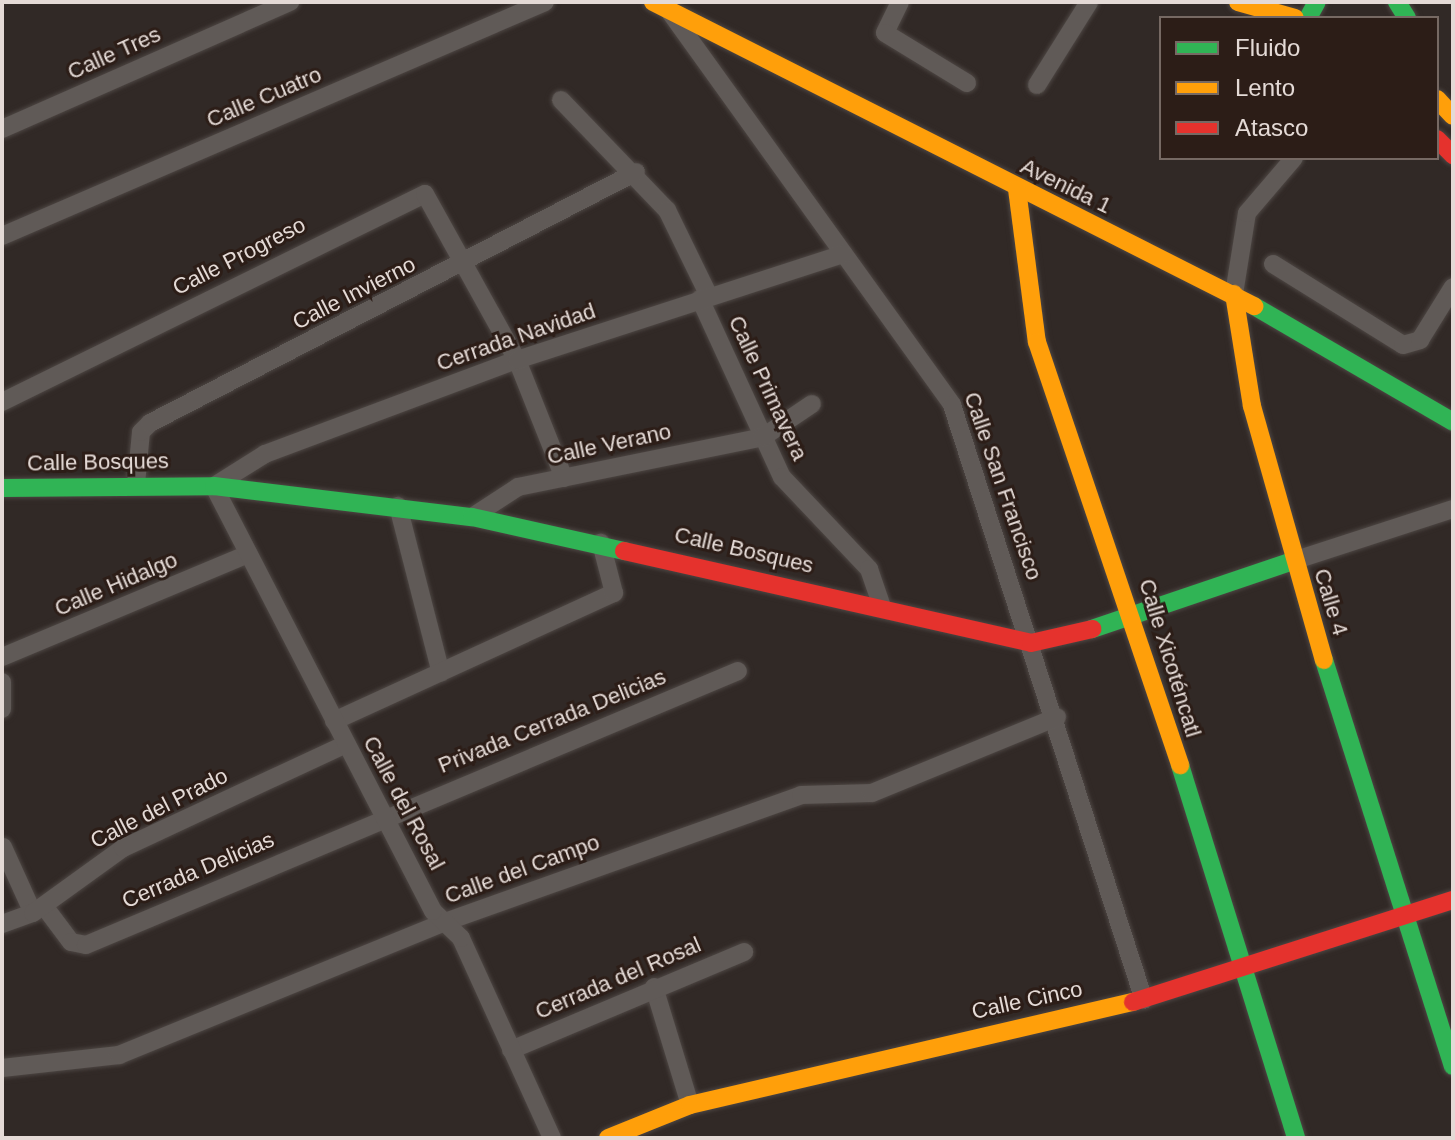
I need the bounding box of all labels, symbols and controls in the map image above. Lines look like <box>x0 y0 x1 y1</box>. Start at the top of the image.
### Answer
legend <box>1159 16 1439 160</box>
street label: Calle Tres <box>63 21 165 85</box>
text: Fluido <box>1235 34 1300 61</box>
street label: Calle Cuatro <box>203 61 325 133</box>
text: Lento <box>1235 74 1295 101</box>
text: Atasco <box>1235 114 1308 141</box>
street label: Avenida 1 <box>1016 153 1116 219</box>
street label: Calle Progreso <box>168 211 310 301</box>
street label: Calle Invierno <box>288 251 420 335</box>
street label: Cerrada Navidad <box>433 297 599 377</box>
street label: Calle Primavera <box>723 312 813 464</box>
street label: Calle San Francisco <box>958 389 1048 583</box>
street label: Calle Verano <box>545 418 673 470</box>
street label: Calle Bosques <box>27 448 169 476</box>
street label: Calle Bosques <box>672 521 816 579</box>
street label: Calle Hidalgo <box>51 546 181 622</box>
street label: Calle 4 <box>1308 565 1354 639</box>
street label: Calle Xicoténcatl <box>1133 576 1207 740</box>
street label: Privada Cerrada Delicias <box>434 663 670 779</box>
street label: Calle del Rosal <box>358 731 450 875</box>
street label: Calle del Prado <box>86 762 232 854</box>
street label: Cerrada Delicias <box>118 826 278 914</box>
street label: Calle del Campo <box>441 829 603 909</box>
street label: Cerrada del Rosal <box>531 931 705 1025</box>
street label: Calle Cinco <box>969 975 1085 1025</box>

